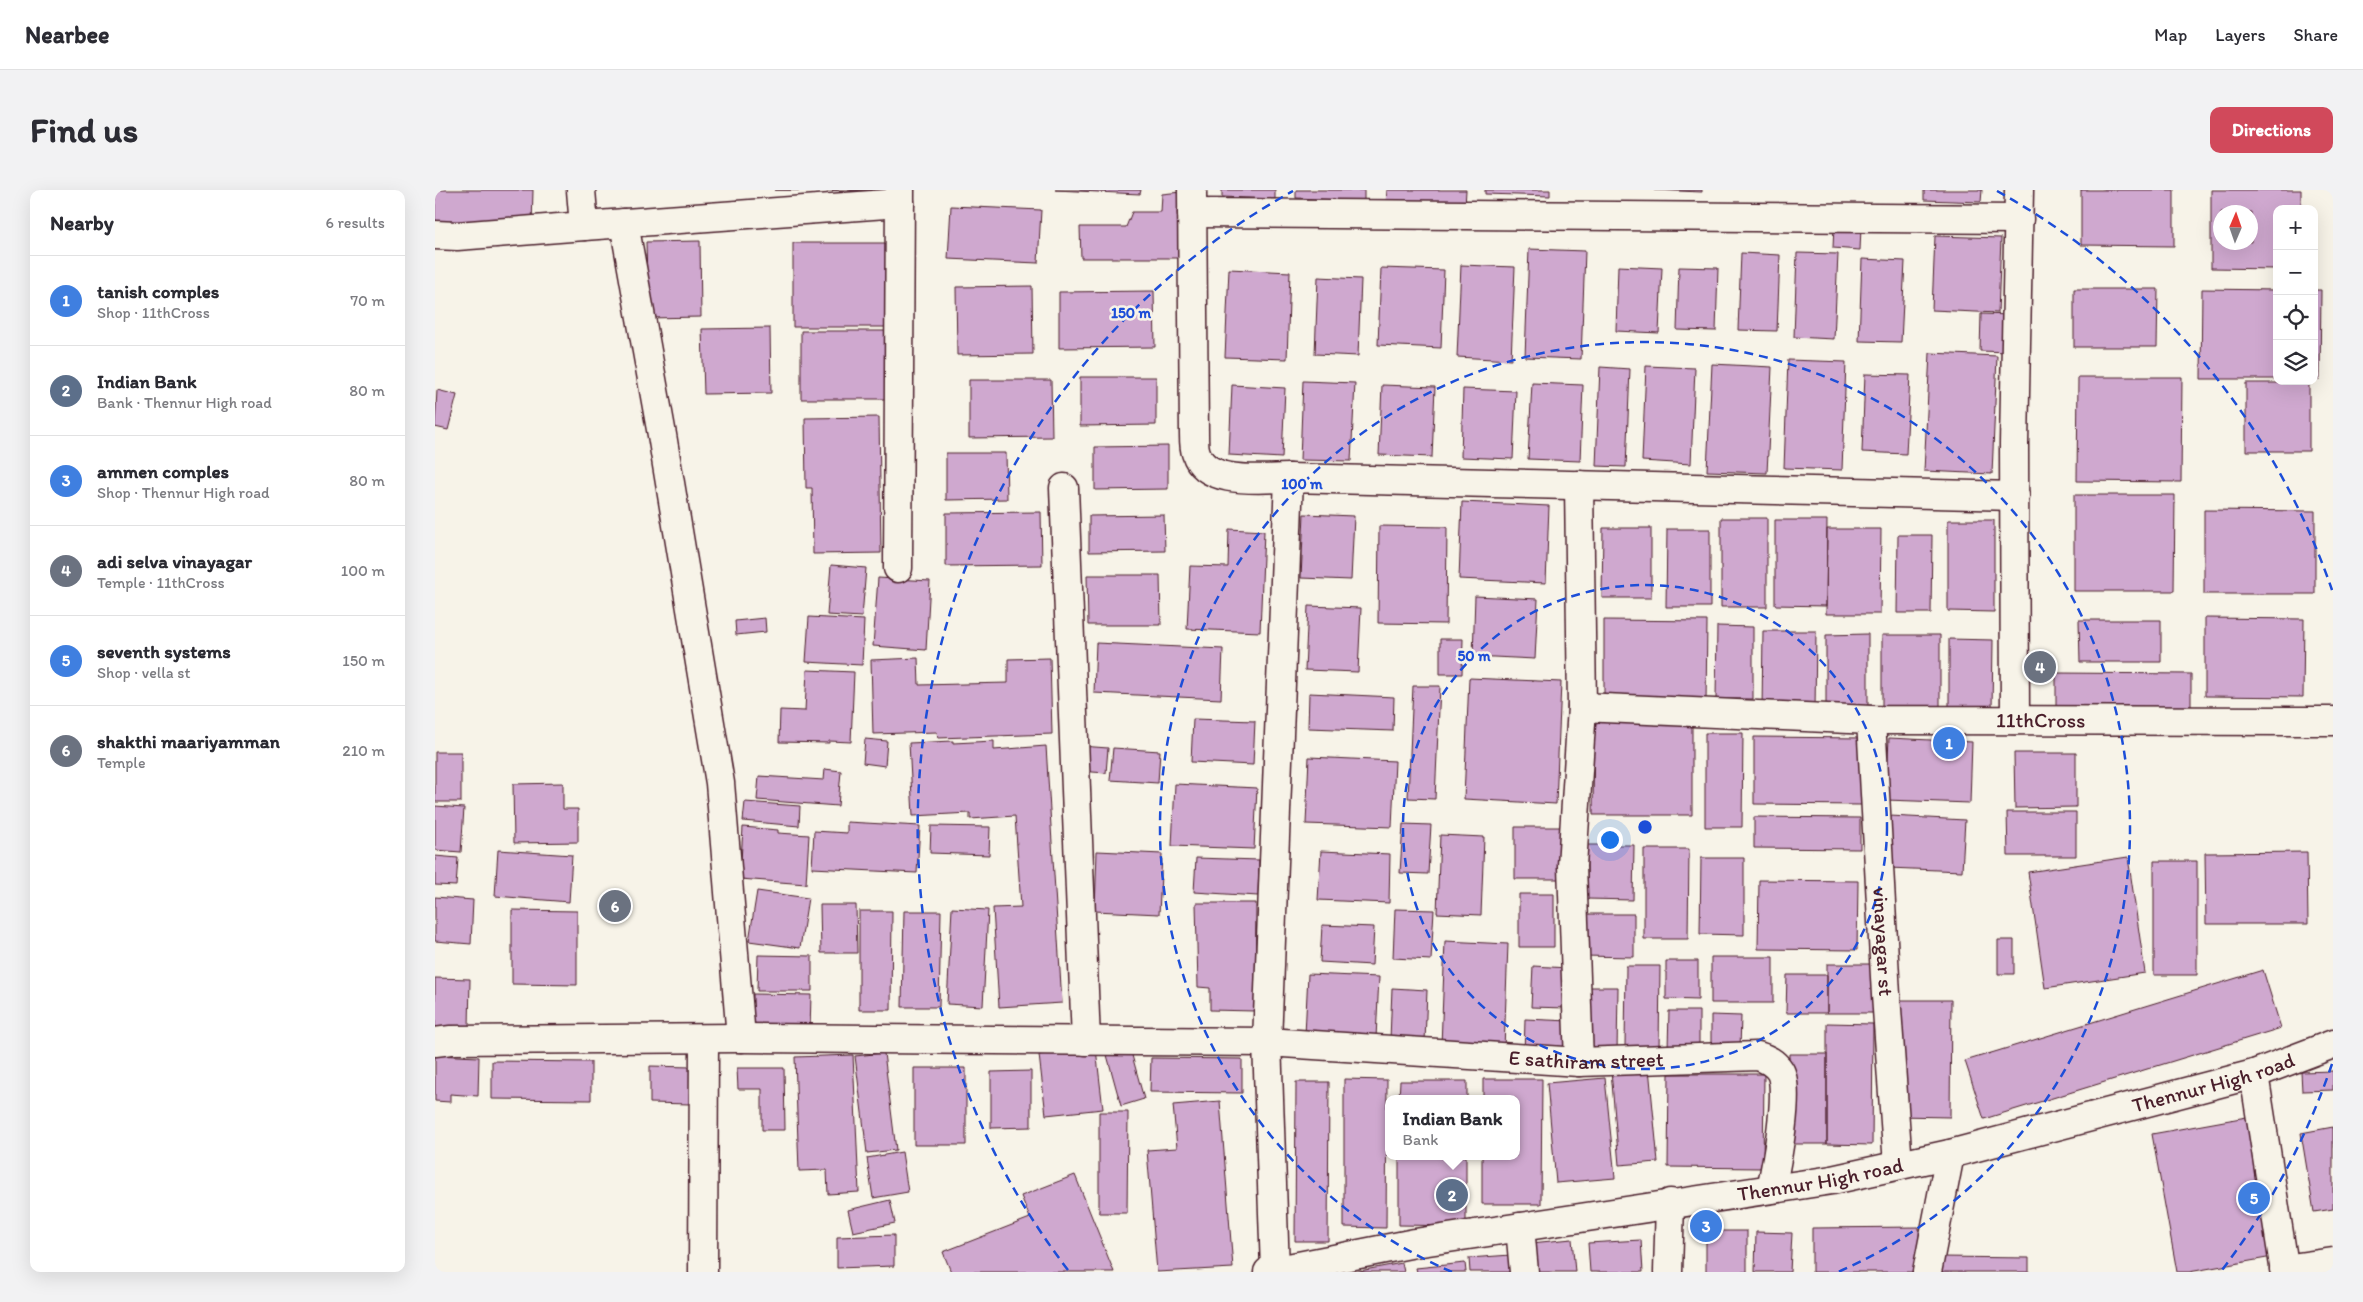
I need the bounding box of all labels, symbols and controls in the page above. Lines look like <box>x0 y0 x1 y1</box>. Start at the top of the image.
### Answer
text: Nearbee <box>25 20 109 49</box>
text: Map <box>2154 24 2187 46</box>
text: Layers <box>2215 24 2265 46</box>
text: Share <box>2293 24 2338 46</box>
button: Directions <box>2210 107 2333 153</box>
text: Find us <box>30 109 138 151</box>
north arrow <box>2213 205 2258 250</box>
map controls <box>2273 205 2318 385</box>
button: + <box>2273 205 2318 250</box>
text: Nearby <box>50 210 114 235</box>
text: 6 results <box>325 213 385 232</box>
button: − <box>2273 250 2318 295</box>
text: tanish comples <box>97 280 219 303</box>
text: 1 <box>62 291 70 310</box>
text: 70 m <box>350 291 385 310</box>
button: locate <box>2273 295 2318 340</box>
text: Shop · 11thCross <box>97 303 210 322</box>
text: 150 m <box>1111 304 1151 322</box>
button: layers <box>2273 340 2318 385</box>
text: Indian Bank <box>97 370 197 393</box>
text: 2 <box>62 381 70 400</box>
text: 80 m <box>349 381 385 400</box>
text: Bank · Thennur High road <box>97 393 272 412</box>
text: ammen comples <box>97 460 229 483</box>
text: 3 <box>62 471 70 490</box>
text: 80 m <box>349 471 385 490</box>
text: 100 m <box>1281 475 1323 493</box>
text: Shop · Thennur High road <box>97 483 270 502</box>
text: adi selva vinayagar <box>97 550 252 573</box>
text: 4 <box>61 561 71 580</box>
text: 100 m <box>341 561 385 580</box>
text: Temple · 11thCross <box>97 573 225 592</box>
text: seventh systems <box>97 640 231 663</box>
text: 50 m <box>1457 647 1491 665</box>
pin: 4 <box>2024 648 2056 686</box>
text: 5 <box>62 651 70 670</box>
text: 150 m <box>342 651 385 670</box>
text: Shop · vella st <box>97 663 190 682</box>
street label: 11thCross <box>1996 707 2085 732</box>
pin: 1 <box>1933 724 1965 762</box>
text: shakthi maariyamman <box>97 730 280 753</box>
text: 6 <box>62 741 70 760</box>
text: 210 m <box>342 741 385 760</box>
text: Temple <box>97 753 146 772</box>
centre of rings <box>1636 818 1654 836</box>
your location <box>1597 827 1623 853</box>
street label: vinayagar st <box>1868 886 1899 997</box>
pin: 6 <box>599 887 631 925</box>
street label: E sathiram street <box>1508 1045 1664 1074</box>
street label: Thennur High road <box>2129 1047 2298 1118</box>
popup <box>1385 1095 1520 1160</box>
text: Indian Bank <box>1403 1107 1502 1130</box>
text: Bank <box>1403 1130 1438 1149</box>
street label: Thennur High road <box>1736 1152 1905 1206</box>
pin: 2 <box>1436 1176 1468 1214</box>
pin: 5 <box>2238 1179 2270 1217</box>
pin: 3 <box>1690 1207 1722 1245</box>

